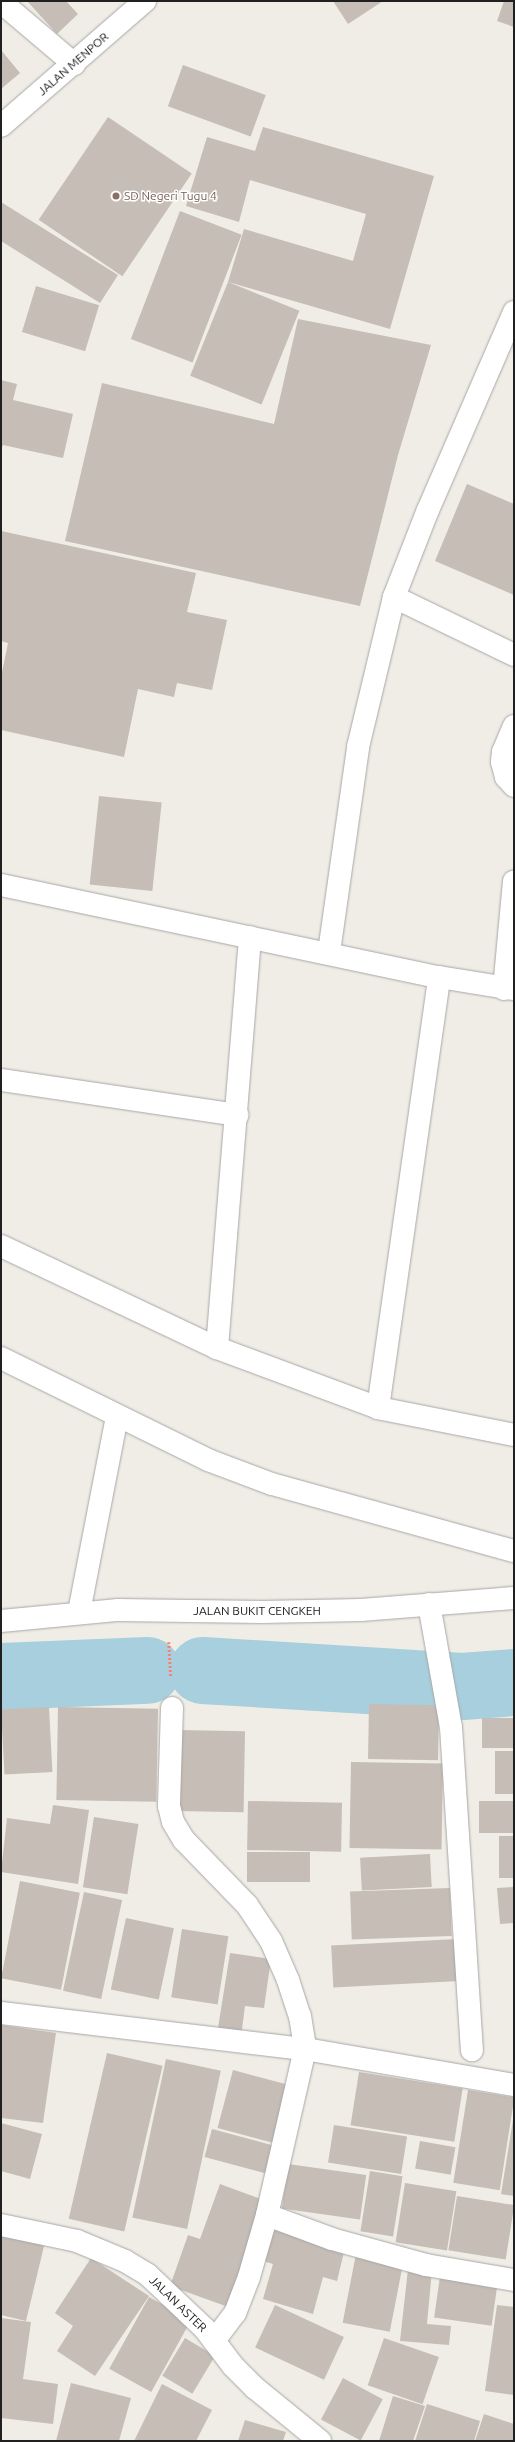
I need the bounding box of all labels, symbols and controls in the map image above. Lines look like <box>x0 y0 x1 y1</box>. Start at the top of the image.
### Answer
street label: JALAN MENPOR <box>35 29 111 99</box>
place label: SD Negeri Tugu 4 <box>124 189 217 203</box>
marker: SD Negeri Tugu 4 <box>111 191 121 201</box>
street label: JALAN BUKIT CENGKEH <box>193 1604 321 1618</box>
street label: JALAN ASTER <box>146 2273 210 2335</box>

